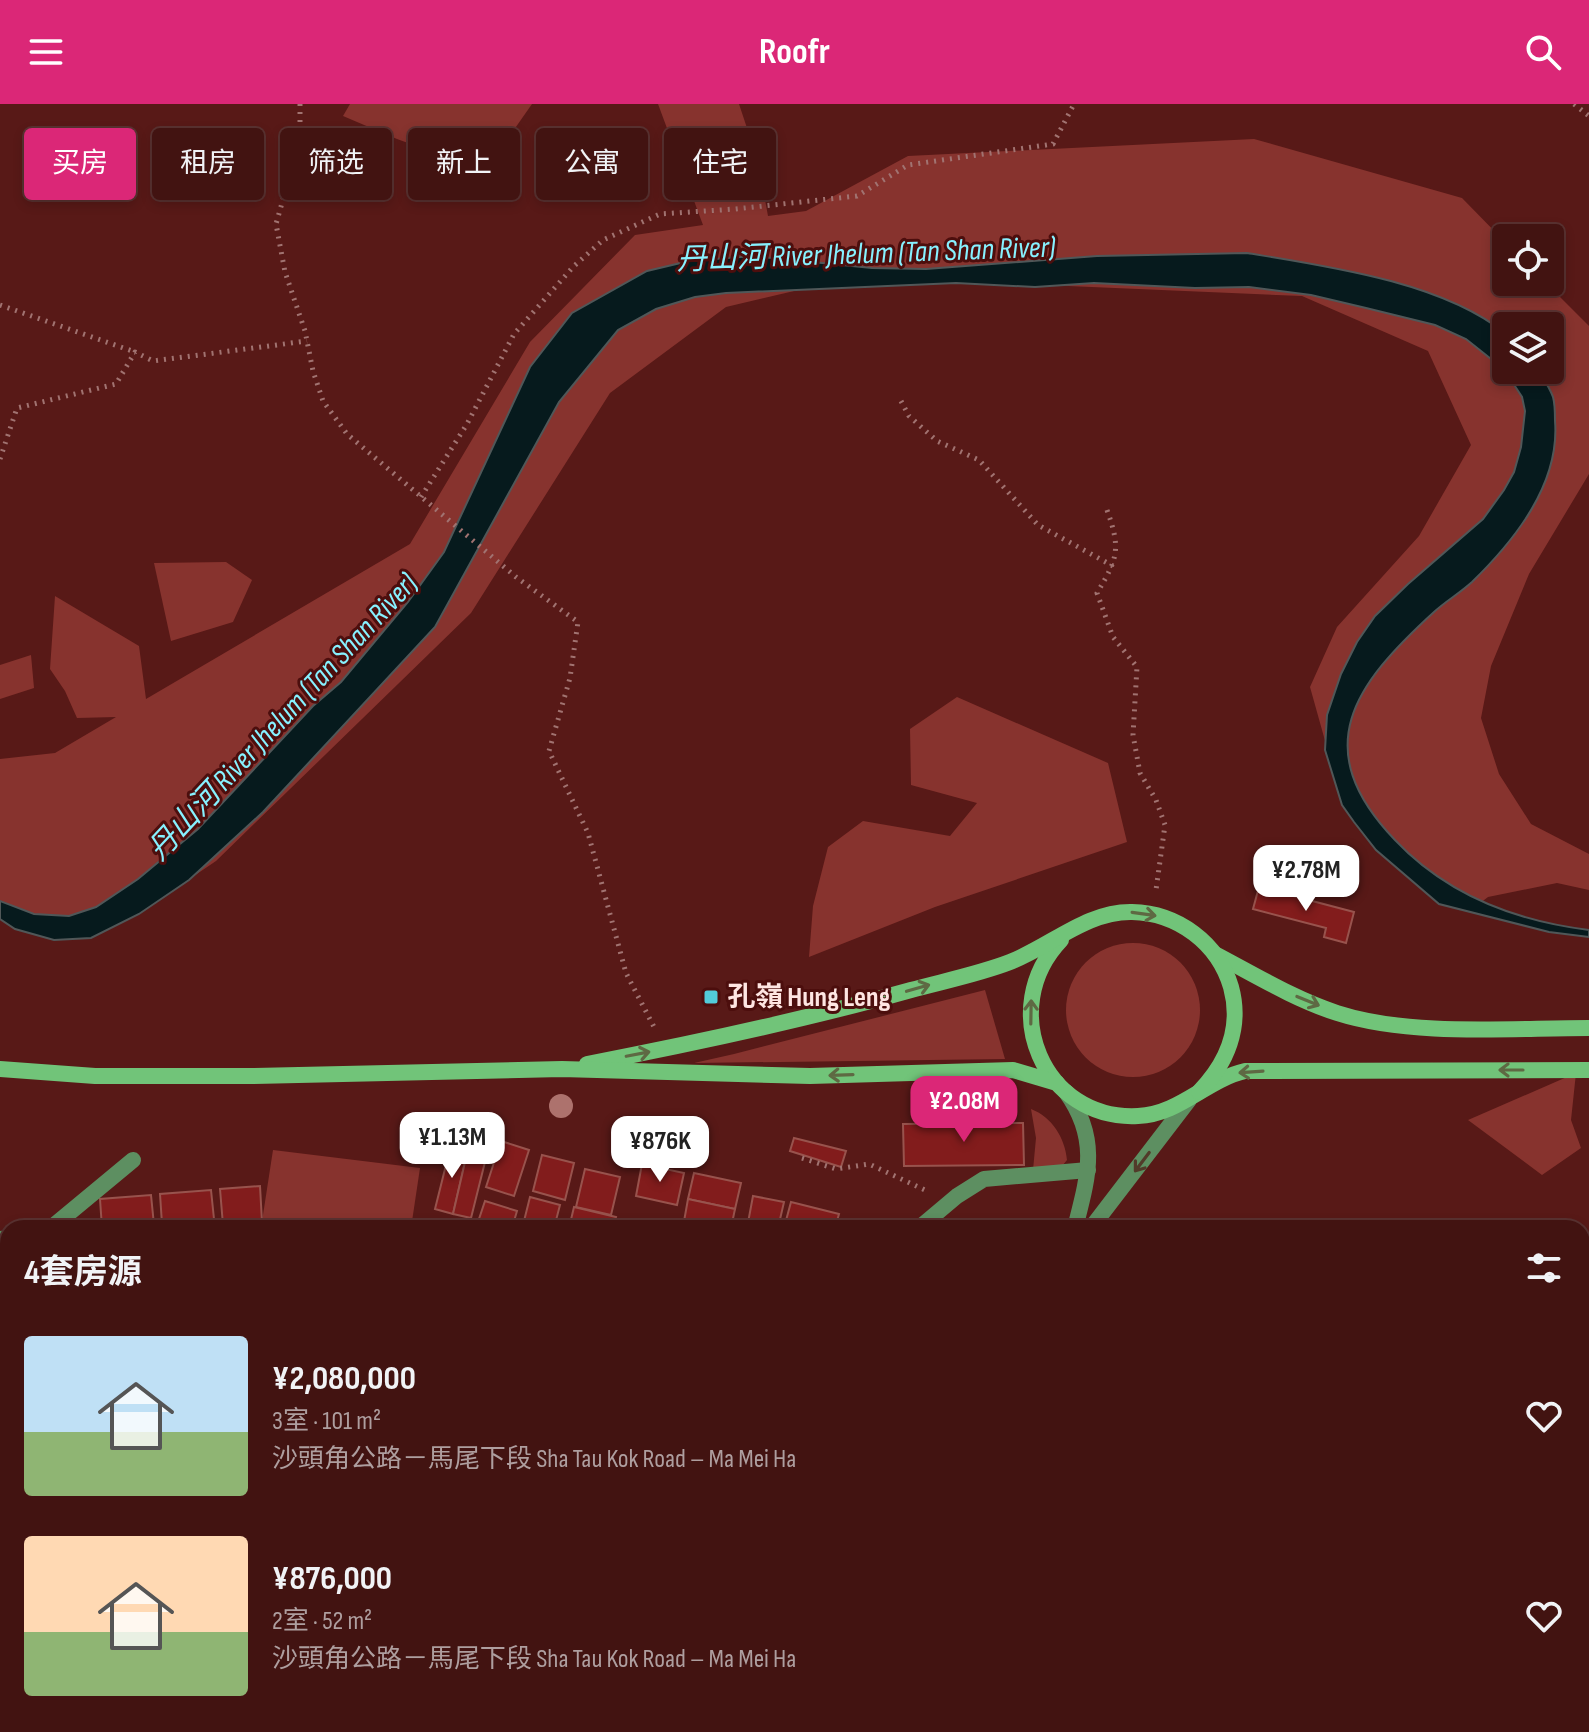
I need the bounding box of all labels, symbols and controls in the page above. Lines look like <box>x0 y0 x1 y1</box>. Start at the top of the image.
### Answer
icon: menu <box>24 30 68 74</box>
icon: search <box>1521 30 1565 74</box>
text: Roofr <box>759 31 830 74</box>
chip: 买房 <box>24 128 136 200</box>
chip: 租房 <box>152 128 264 200</box>
chip: 筛选 <box>280 128 392 200</box>
chip: 新上 <box>408 128 520 200</box>
chip: 公寓 <box>536 128 648 200</box>
chip: 住宅 <box>664 128 776 200</box>
map controls <box>1492 224 1564 384</box>
button: locate <box>1492 224 1564 296</box>
water label: 丹山河 River Jhelum (Tan Shan River) <box>676 229 1056 279</box>
button: layers <box>1492 312 1564 384</box>
water label: 丹山河 River Jhelum (Tan Shan River) <box>141 566 426 868</box>
pin: ¥2.78M <box>1241 845 1371 913</box>
text: ¥2.78M <box>1271 855 1341 886</box>
one-way arrow <box>1131 906 1157 921</box>
one-way arrow <box>905 980 931 995</box>
place label: 孔嶺 Hung Leng <box>727 981 890 1014</box>
marker: 孔嶺 Hung Leng <box>702 988 720 1006</box>
one-way arrow <box>1295 995 1320 1009</box>
one-way arrow <box>1023 999 1039 1026</box>
one-way arrow <box>625 1046 651 1061</box>
one-way arrow <box>1498 1062 1525 1078</box>
one-way arrow <box>1238 1065 1265 1080</box>
one-way arrow <box>828 1068 855 1083</box>
pin: ¥2.08M <box>899 1076 1029 1144</box>
text: ¥2.08M <box>928 1086 1000 1117</box>
pin: ¥1.13M <box>387 1112 517 1180</box>
pin: ¥876K <box>604 1116 716 1184</box>
text: ¥1.13M <box>418 1122 486 1153</box>
text: ¥876K <box>629 1126 691 1157</box>
one-way arrow <box>1133 1151 1150 1172</box>
icon: filters <box>1522 1246 1566 1290</box>
text: 4套房源 <box>24 1252 142 1293</box>
text: ¥2,080,000 <box>272 1358 416 1399</box>
icon: home <box>88 1368 184 1464</box>
icon: heart <box>1522 1394 1566 1438</box>
text: 3室 · 101 m² <box>272 1406 381 1437</box>
text: 沙頭角公路－馬尾下段 Sha Tau Kok Road – Ma Mei Ha <box>272 1444 796 1475</box>
text: ¥876,000 <box>272 1558 392 1599</box>
icon: home <box>88 1568 184 1664</box>
icon: heart <box>1522 1594 1566 1638</box>
text: 2室 · 52 m² <box>272 1606 372 1637</box>
text: 沙頭角公路－馬尾下段 Sha Tau Kok Road – Ma Mei Ha <box>272 1644 796 1675</box>

